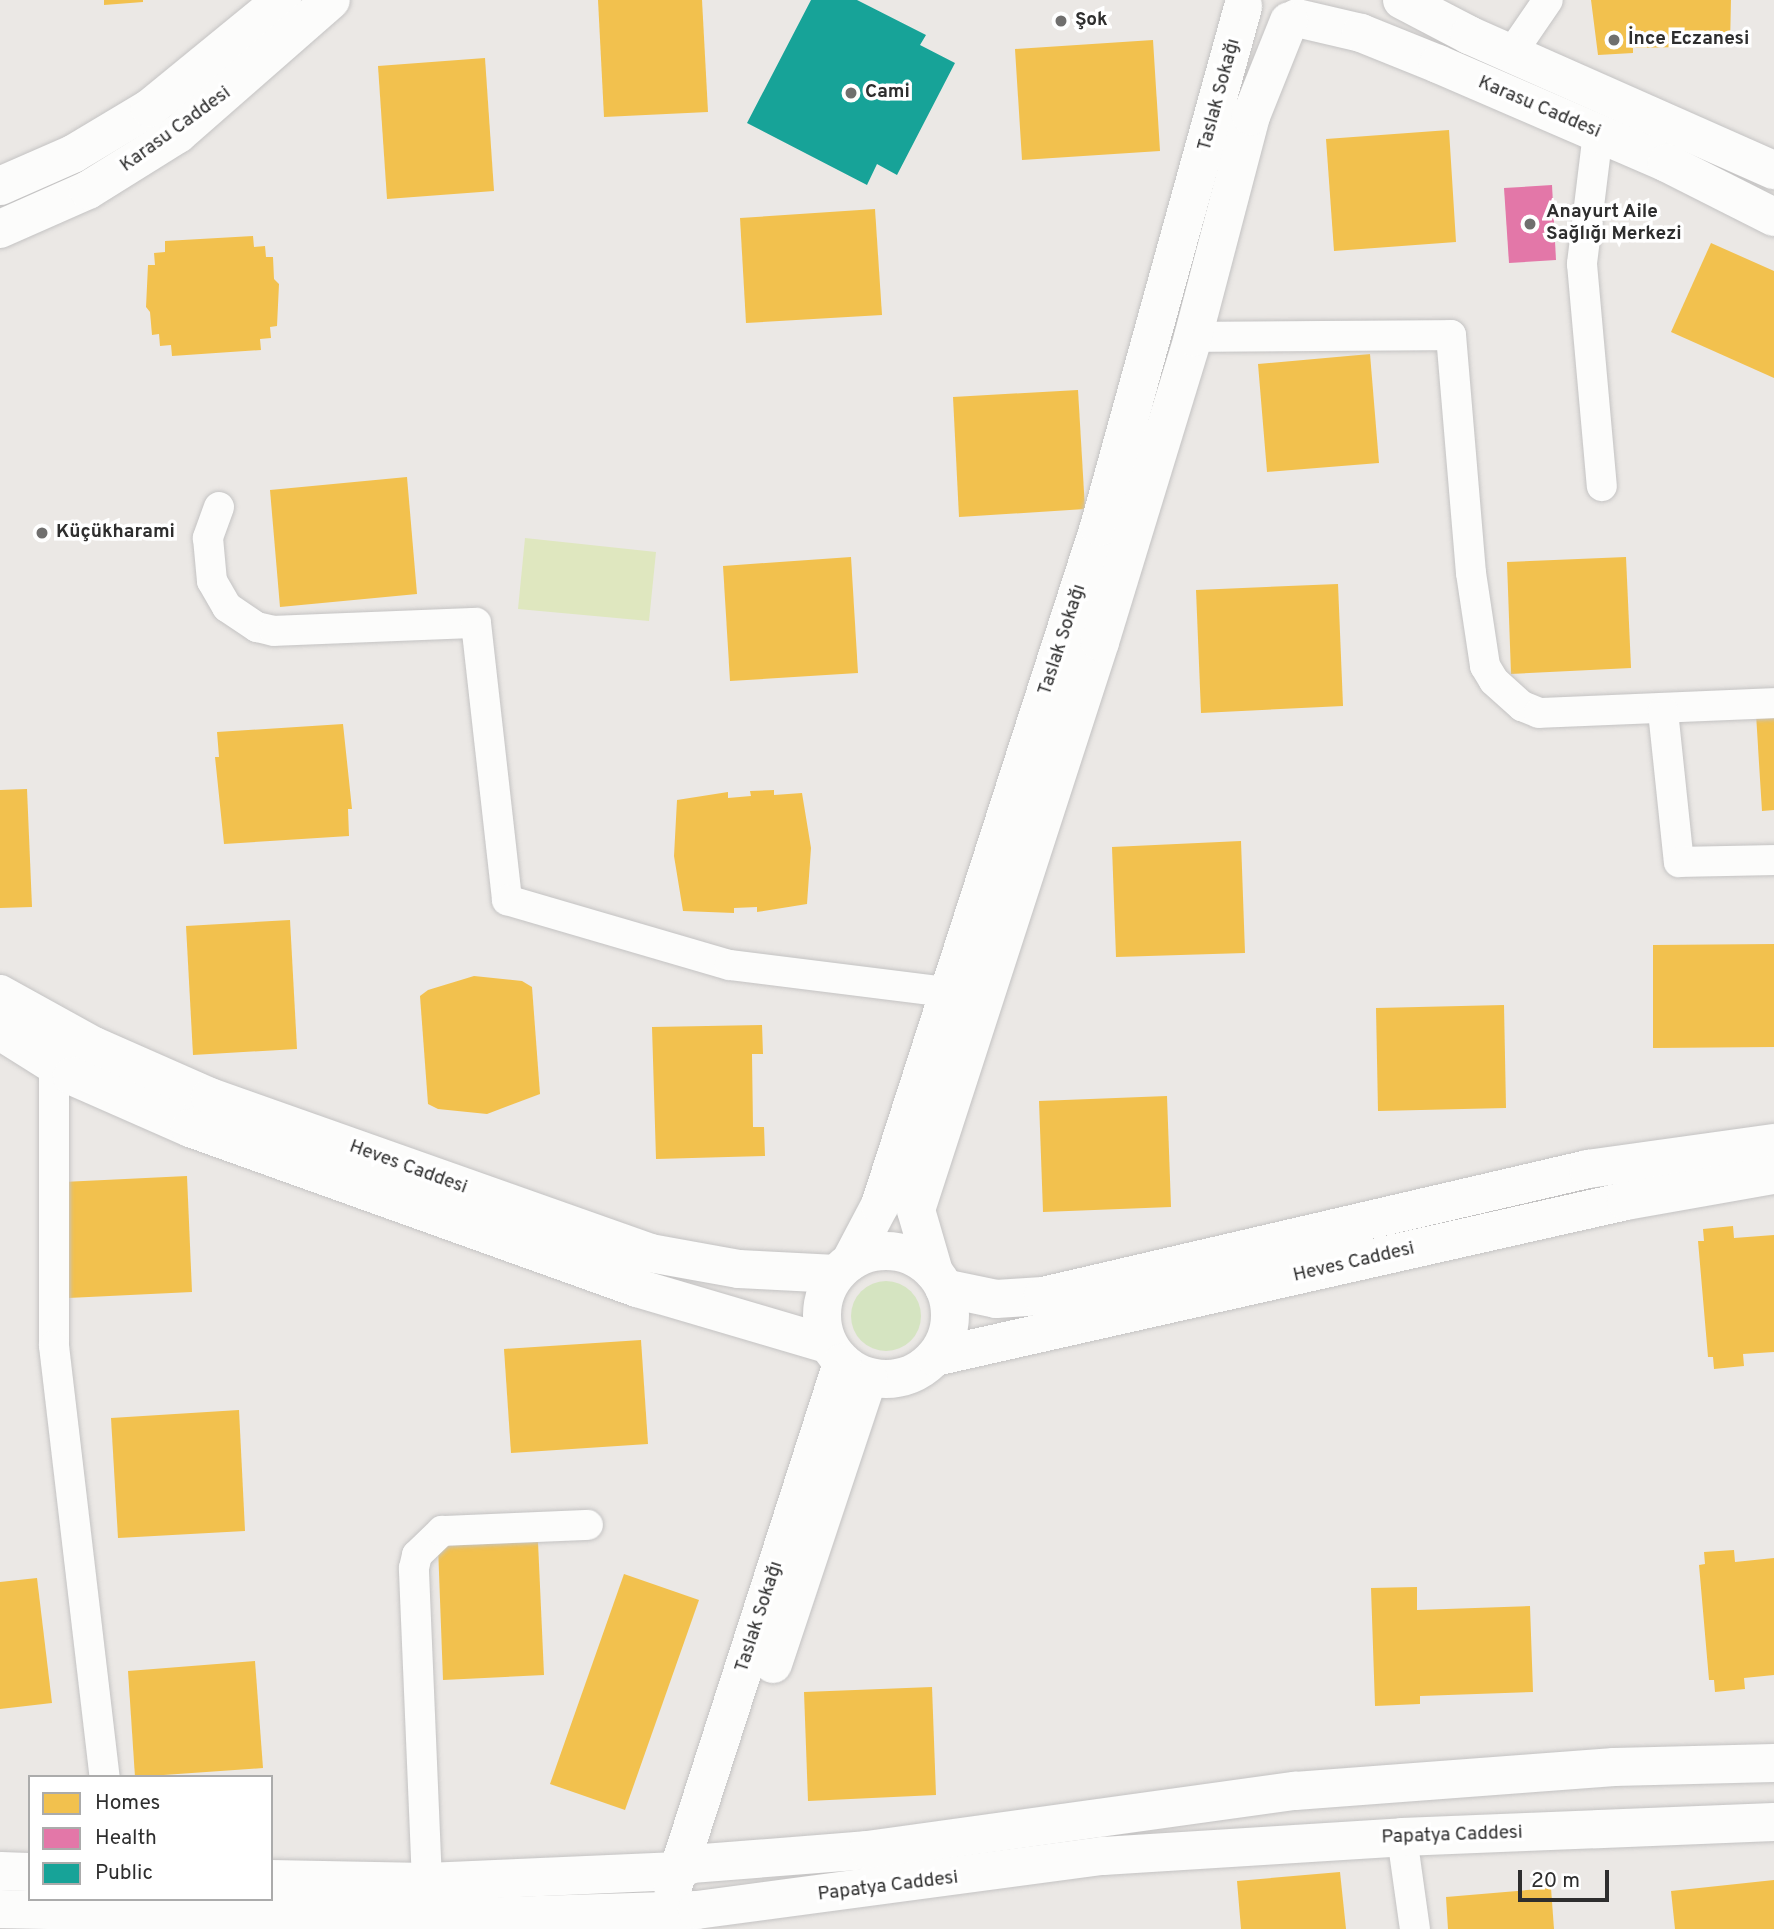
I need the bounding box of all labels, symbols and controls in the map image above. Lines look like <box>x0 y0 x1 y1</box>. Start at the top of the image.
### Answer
place label: Şok <box>1075 10 1108 32</box>
marker: Şok <box>1053 13 1069 29</box>
place label: İnce Eczanesi <box>1628 29 1749 51</box>
marker: İnce Eczanesi <box>1606 32 1622 48</box>
street label: Taslak Sokağı <box>1194 36 1246 154</box>
street label: Karasu Caddesi <box>1474 72 1604 144</box>
street label: Karasu Caddesi <box>116 82 236 178</box>
place label: Cami <box>865 82 910 104</box>
marker: Cami <box>843 85 859 101</box>
place label: Anayurt Aile Sağlığı Merkezi <box>1546 202 1682 246</box>
marker: Anayurt Aile Sağlığı Merkezi <box>1520 214 1540 234</box>
place label: Küçükharami <box>56 522 175 544</box>
marker: Küçükharami <box>34 525 50 541</box>
street label: Taslak Sokağı <box>1034 582 1092 698</box>
street label: Heves Caddesi <box>346 1136 470 1200</box>
street label: Heves Caddesi <box>1291 1238 1417 1288</box>
street label: Taslak Sokağı <box>731 1559 789 1675</box>
legend <box>28 1775 273 1901</box>
text: Homes <box>95 1790 160 1817</box>
street label: Papatya Caddesi <box>1381 1822 1523 1850</box>
text: Health <box>95 1825 157 1852</box>
scale bar <box>1522 1856 1613 1900</box>
text: Public <box>95 1860 153 1887</box>
street label: Papatya Caddesi <box>817 1867 959 1907</box>
text: 20 m <box>1531 1868 1580 1895</box>

